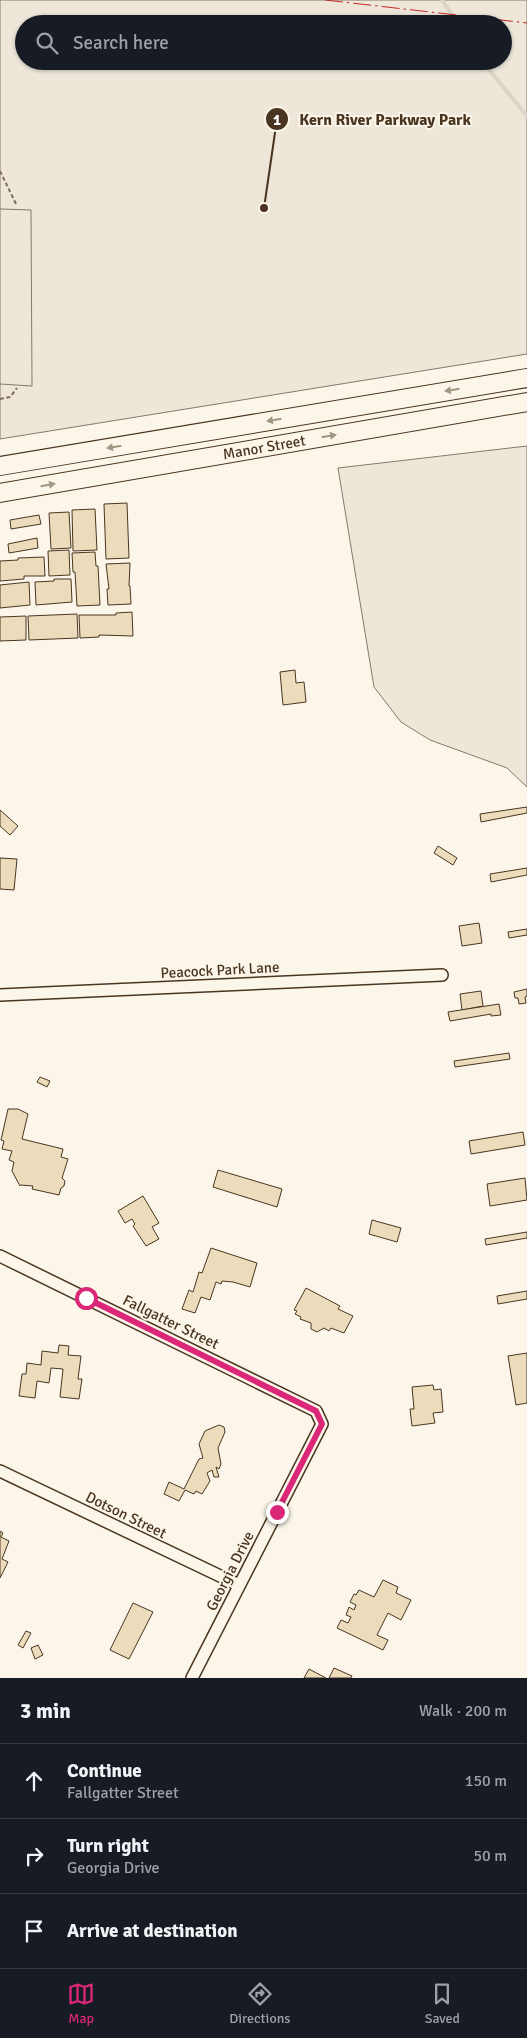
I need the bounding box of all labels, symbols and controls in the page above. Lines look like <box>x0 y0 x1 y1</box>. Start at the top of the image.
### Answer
search box <box>15 15 512 70</box>
icon: search <box>33 29 61 57</box>
text: Search here <box>73 31 169 55</box>
callout: Kern River Parkway Park <box>264 104 481 135</box>
text: Kern River Parkway Park <box>299 110 471 130</box>
text: 1 <box>273 111 281 129</box>
one-way arrow <box>443 387 459 395</box>
one-way arrow <box>266 416 282 424</box>
street label: Manor Street <box>221 431 307 463</box>
one-way arrow <box>321 432 337 440</box>
one-way arrow <box>106 443 122 451</box>
one-way arrow <box>40 481 56 489</box>
street label: Peacock Park Lane <box>160 958 280 982</box>
route start <box>75 1287 98 1310</box>
street label: Fallgatter Street <box>120 1291 222 1353</box>
street label: Dotson Street <box>83 1488 169 1542</box>
route end <box>266 1501 289 1524</box>
street label: Georgia Drive <box>202 1528 258 1614</box>
text: 3 min <box>20 1698 71 1724</box>
text: Walk · 200 m <box>419 1701 507 1721</box>
text: Continue <box>67 1759 142 1783</box>
icon: ahead <box>20 1767 48 1795</box>
text: 150 m <box>465 1771 507 1791</box>
text: Fallgatter Street <box>67 1783 179 1803</box>
text: Turn right <box>67 1834 149 1858</box>
icon: right <box>20 1842 48 1870</box>
text: 50 m <box>473 1846 507 1866</box>
text: Georgia Drive <box>67 1858 160 1878</box>
icon: arrive <box>20 1917 48 1945</box>
text: Arrive at destination <box>67 1919 238 1943</box>
tab: Map <box>67 1980 95 2027</box>
tab: Directions <box>229 1980 290 2027</box>
tab: Saved <box>425 1980 460 2027</box>

